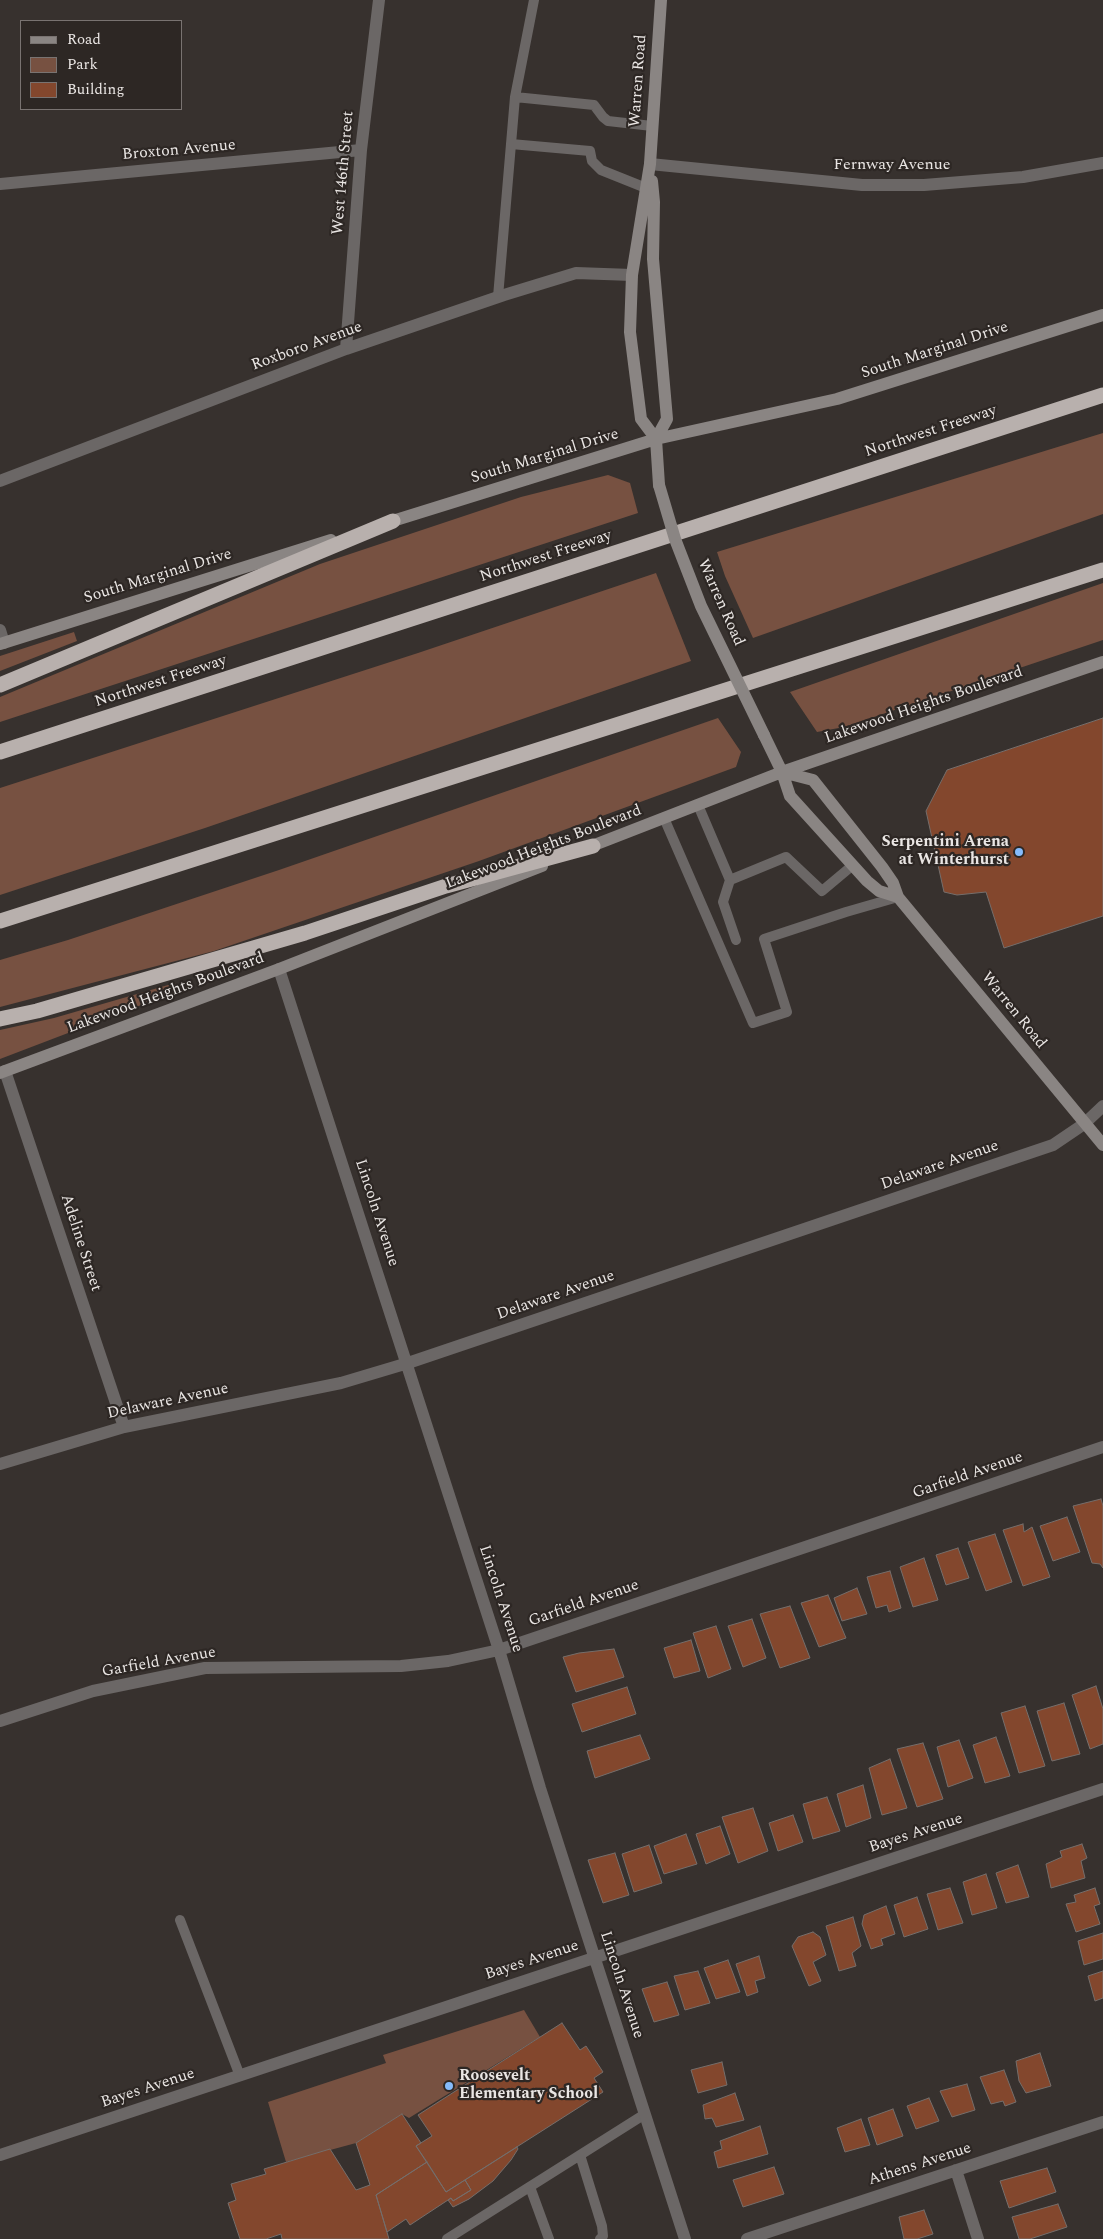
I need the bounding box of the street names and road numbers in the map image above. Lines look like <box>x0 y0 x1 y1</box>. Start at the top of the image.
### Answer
street label: Warren Road <box>626 34 652 128</box>
street label: West 146th Street <box>329 110 359 236</box>
street label: Broxton Avenue <box>122 136 236 166</box>
street label: Fernway Avenue <box>834 156 950 176</box>
street label: Roxboro Avenue <box>249 318 365 376</box>
street label: South Marginal Drive <box>859 318 1011 384</box>
street label: Northwest Freeway <box>863 402 999 462</box>
street label: South Marginal Drive <box>469 425 621 489</box>
street label: Northwest Freeway <box>478 527 614 587</box>
street label: South Marginal Drive <box>82 545 234 609</box>
street label: Warren Road <box>692 557 748 649</box>
street label: Northwest Freeway <box>93 652 229 712</box>
street label: Lakewood Heights Boulevard <box>822 663 1026 749</box>
street label: Lakewood Heights Boulevard <box>443 802 645 894</box>
street label: Lakewood Heights Boulevard <box>65 949 267 1039</box>
street label: Warren Road <box>976 969 1050 1053</box>
street label: Delaware Avenue <box>879 1137 1001 1195</box>
street label: Lincoln Avenue <box>350 1157 402 1269</box>
street label: Adeline Street <box>55 1192 105 1294</box>
street label: Delaware Avenue <box>495 1267 617 1325</box>
street label: Delaware Avenue <box>106 1380 230 1424</box>
street label: Garfield Avenue <box>910 1448 1026 1504</box>
street label: Lincoln Avenue <box>474 1543 526 1655</box>
street label: Garfield Avenue <box>526 1576 642 1632</box>
street label: Garfield Avenue <box>101 1644 217 1682</box>
street label: Bayes Avenue <box>867 1810 965 1858</box>
street label: Lincoln Avenue <box>595 1929 647 2041</box>
street label: Bayes Avenue <box>483 1937 581 1985</box>
street label: Bayes Avenue <box>99 2065 197 2113</box>
street label: Athens Avenue <box>866 2139 974 2191</box>

